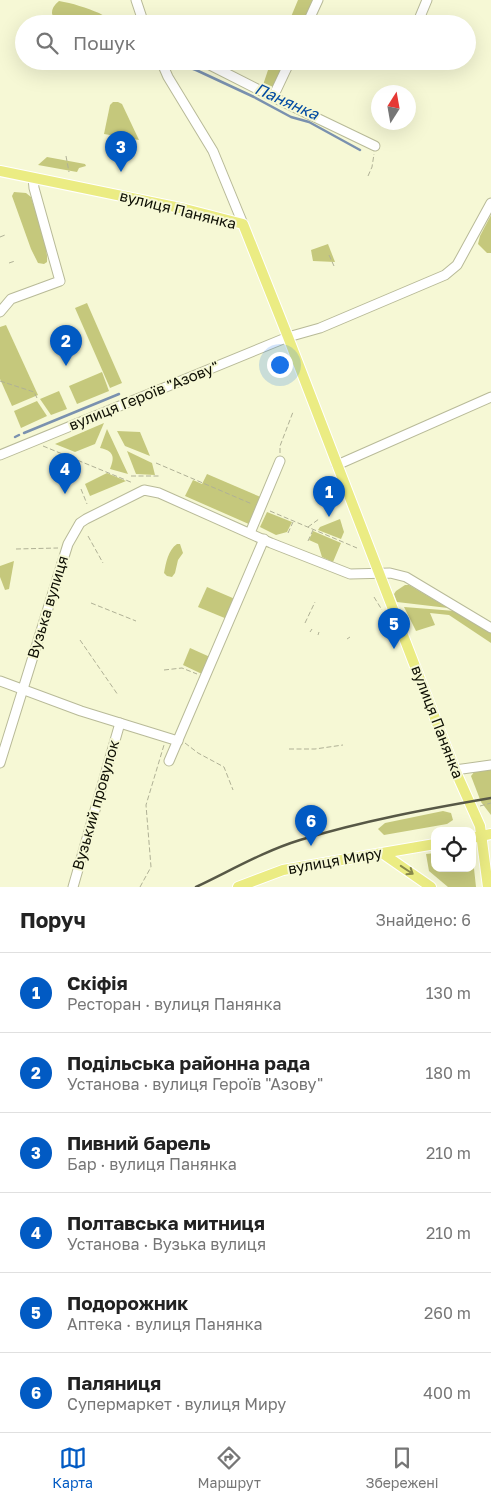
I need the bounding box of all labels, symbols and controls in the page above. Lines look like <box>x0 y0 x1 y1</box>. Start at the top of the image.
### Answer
search box <box>15 15 476 70</box>
icon: search <box>33 29 61 57</box>
text: Пошук <box>73 31 136 54</box>
water label: Панянка <box>252 78 323 124</box>
north arrow <box>371 85 416 130</box>
pin: 3 <box>105 131 137 172</box>
street label: вулиця Панянка <box>118 186 238 232</box>
pin: 2 <box>50 325 82 366</box>
your location <box>267 352 293 378</box>
street label: вулиця Героїв "Азову" <box>66 357 221 433</box>
pin: 4 <box>49 453 81 494</box>
pin: 1 <box>313 476 345 517</box>
street label: Вузька вулиця <box>23 553 71 660</box>
pin: 5 <box>378 608 410 649</box>
street label: вулиця Панянка <box>408 663 468 781</box>
street label: Вузький провулок <box>68 737 122 872</box>
pin: 6 <box>295 805 327 846</box>
map controls <box>431 827 476 872</box>
button: locate <box>431 827 476 872</box>
street label: вулиця Миру <box>286 843 384 877</box>
one-way arrow <box>399 865 413 875</box>
text: Поруч <box>20 907 86 933</box>
text: Знайдено: 6 <box>375 910 471 930</box>
text: Скіфія <box>67 971 128 994</box>
text: 1 <box>32 983 40 1003</box>
text: 130 m <box>426 983 471 1003</box>
text: Ресторан · вулиця Панянка <box>67 994 281 1014</box>
text: Подільська районна рада <box>67 1051 310 1074</box>
text: 2 <box>31 1063 41 1083</box>
text: 180 m <box>425 1063 471 1083</box>
text: Установа · вулиця Героїв "Азову" <box>67 1074 323 1094</box>
text: Пивний барель <box>67 1131 210 1154</box>
text: 3 <box>31 1143 41 1163</box>
text: 210 m <box>426 1143 471 1163</box>
text: Бар · вулиця Панянка <box>67 1154 237 1174</box>
text: Полтавська митниця <box>67 1211 265 1234</box>
text: 4 <box>31 1223 41 1243</box>
text: 210 m <box>426 1223 471 1243</box>
text: Установа · Вузька вулиця <box>67 1234 266 1254</box>
text: Подорожник <box>67 1291 188 1314</box>
text: 5 <box>31 1303 41 1323</box>
text: 260 m <box>424 1303 471 1323</box>
text: Аптека · вулиця Панянка <box>67 1314 263 1334</box>
text: Паляниця <box>67 1371 161 1394</box>
text: 6 <box>31 1383 41 1403</box>
text: 400 m <box>423 1383 471 1403</box>
text: Супермаркет · вулиця Миру <box>67 1394 286 1414</box>
tab: Карта <box>52 1444 93 1491</box>
tab: Маршрут <box>198 1444 261 1491</box>
tab: Збережені <box>365 1444 439 1491</box>

